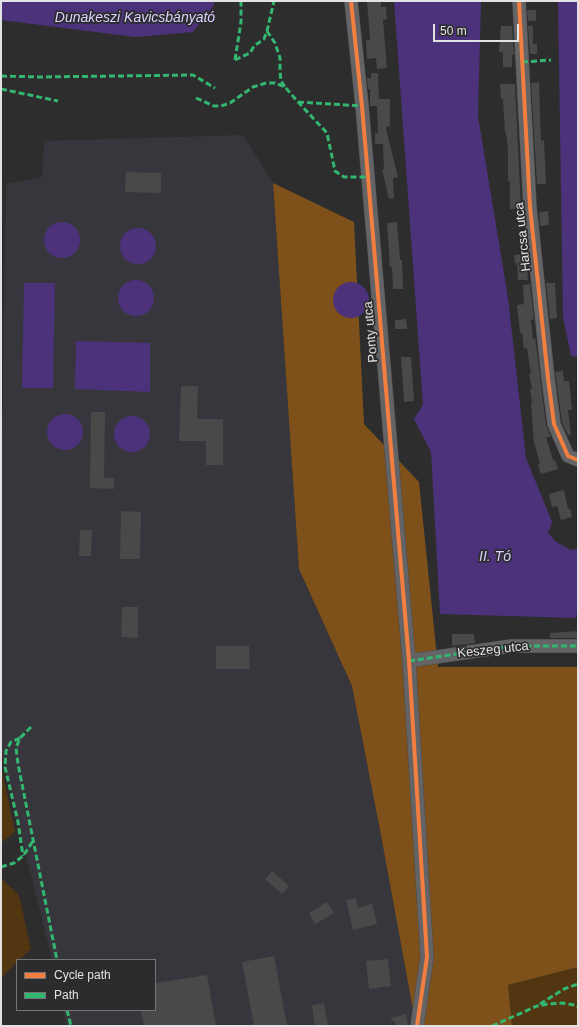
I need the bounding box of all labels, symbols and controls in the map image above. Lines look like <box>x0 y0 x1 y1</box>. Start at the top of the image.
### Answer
water label: Dunakeszi Kavicsbányató <box>55 10 215 26</box>
scale bar <box>435 16 521 42</box>
text: 50 m <box>440 24 467 38</box>
street label: Harcsa utca <box>512 202 534 272</box>
street label: Ponty utca <box>361 301 381 363</box>
water label: II. Tó <box>479 549 511 565</box>
street label: Keszeg utca <box>457 639 529 661</box>
legend <box>16 959 156 1011</box>
text: Cycle path <box>54 968 111 982</box>
text: Path <box>54 988 79 1002</box>

